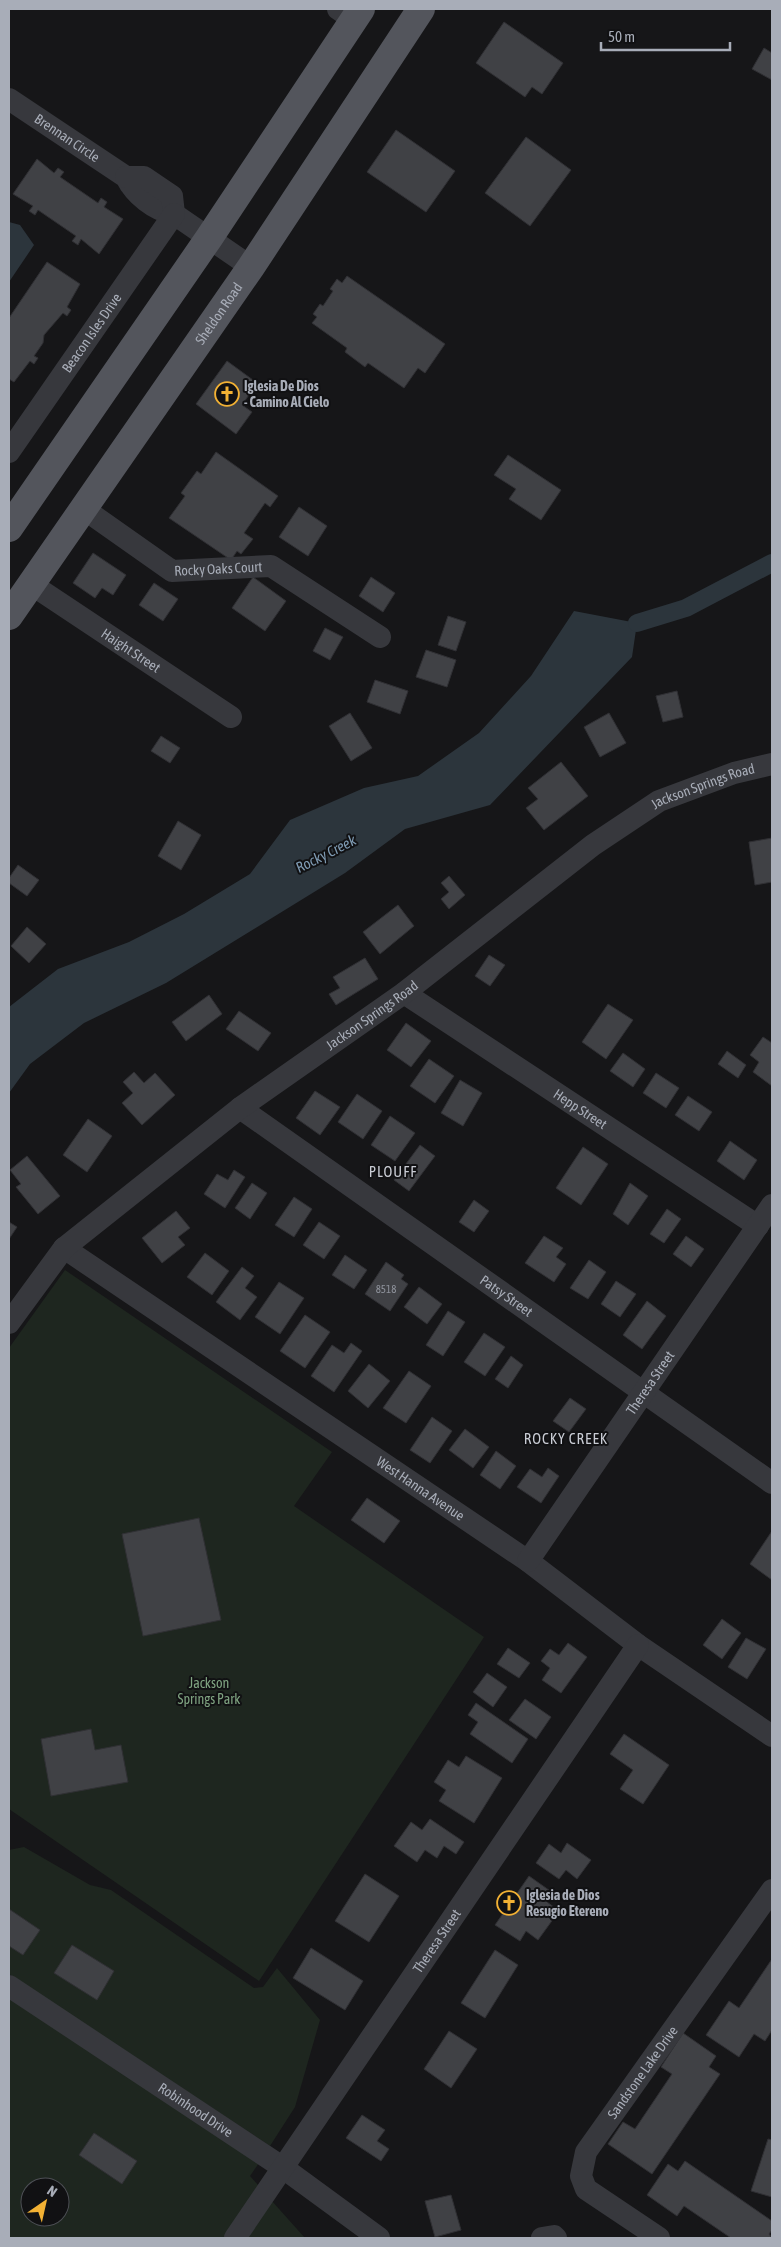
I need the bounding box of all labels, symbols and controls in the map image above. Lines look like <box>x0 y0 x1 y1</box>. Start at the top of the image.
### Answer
scale bar <box>601 20 730 52</box>
text: 50 m <box>608 28 635 45</box>
street label: Brennan Circle <box>32 110 103 165</box>
street label: Sheldon Road <box>192 280 246 347</box>
street label: Beacon Isles Drive <box>59 290 125 375</box>
place label: Iglesia De Dios - Camino Al Cielo <box>244 378 330 410</box>
church icon: Iglesia De Dios - Camino Al Cielo <box>214 381 240 407</box>
street label: Rocky Oaks Court <box>174 558 263 579</box>
street label: Haight Street <box>98 625 163 676</box>
street label: Jackson Springs Road <box>648 760 756 812</box>
water label: Rocky Creek <box>293 831 359 876</box>
street label: Jackson Springs Road <box>323 977 421 1053</box>
street label: Hepp Street <box>551 1086 610 1132</box>
district label: PLOUFF <box>369 1163 417 1180</box>
street label: Patsy Street <box>477 1272 536 1320</box>
house number: 8518 <box>376 1283 396 1295</box>
street label: Theresa Street <box>623 1348 678 1418</box>
district label: ROCKY CREEK <box>524 1430 608 1447</box>
street label: West Hanna Avenue <box>374 1453 467 1524</box>
park label: Jackson Springs Park <box>178 1675 240 1707</box>
place label: Iglesia de Dios Resugio Etereno <box>526 1887 609 1919</box>
church icon: Iglesia de Dios Resugio Etereno <box>496 1890 522 1916</box>
street label: Theresa Street <box>409 1906 464 1976</box>
street label: Sandstone Lake Drive <box>604 2023 681 2122</box>
street label: Robinhood Drive <box>155 2079 236 2140</box>
north arrow <box>20 2177 70 2227</box>
text: N <box>44 2182 60 2200</box>

